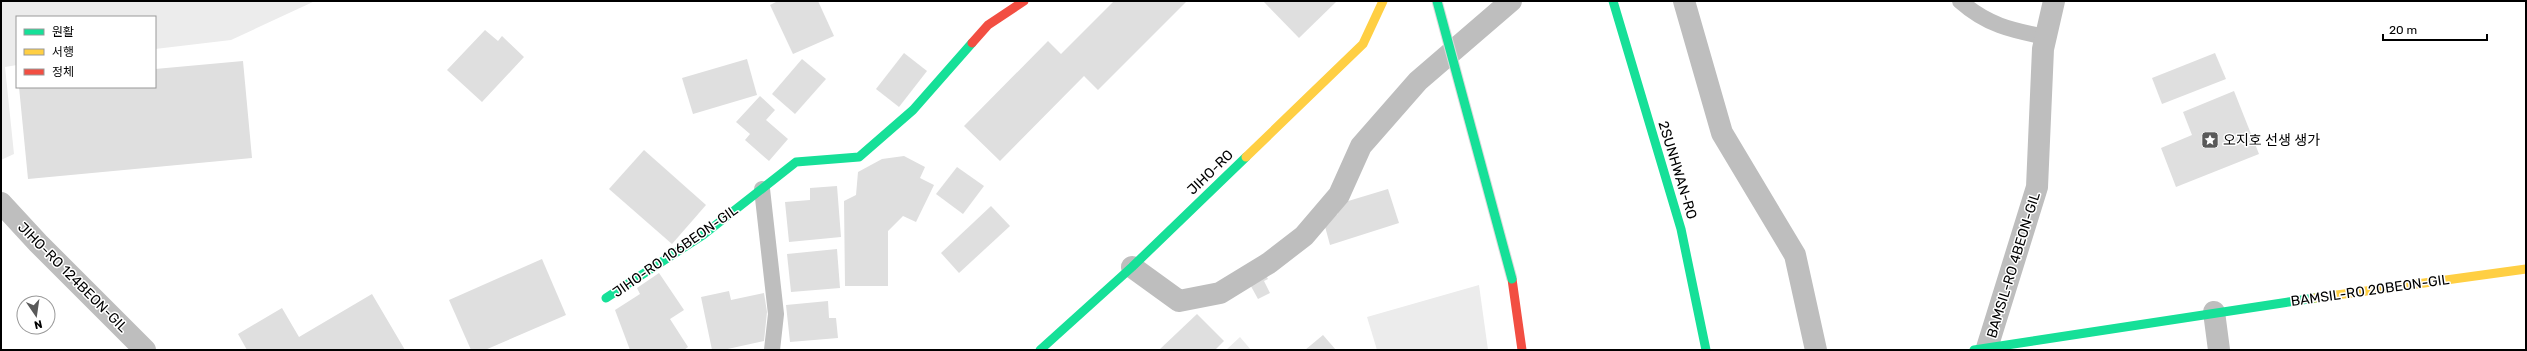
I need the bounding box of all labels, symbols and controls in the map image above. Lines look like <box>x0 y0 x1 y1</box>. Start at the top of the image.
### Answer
legend <box>16 16 156 88</box>
scale bar <box>2383 16 2487 42</box>
text: 20 m <box>2389 23 2417 37</box>
text: 원활 <box>52 25 74 39</box>
text: 서행 <box>52 45 74 59</box>
text: 정체 <box>52 65 74 79</box>
street label: 2SUNHWAN-RO <box>1655 119 1701 221</box>
place icon: 오지호 선생 생가 <box>2200 130 2220 150</box>
place label: 오지호 선생 생가 <box>2223 132 2320 149</box>
street label: JIHO-RO <box>1184 146 1237 198</box>
street label: BAMSIL-RO 4BEON-GIL <box>1983 190 2044 340</box>
street label: JIHO-RO 106BEON-GIL <box>609 202 741 301</box>
street label: JIHO-RO 124BEON-GIL <box>15 219 131 335</box>
street label: BAMSIL-RO 20BEON-GIL <box>2290 271 2451 310</box>
north arrow <box>16 295 56 335</box>

